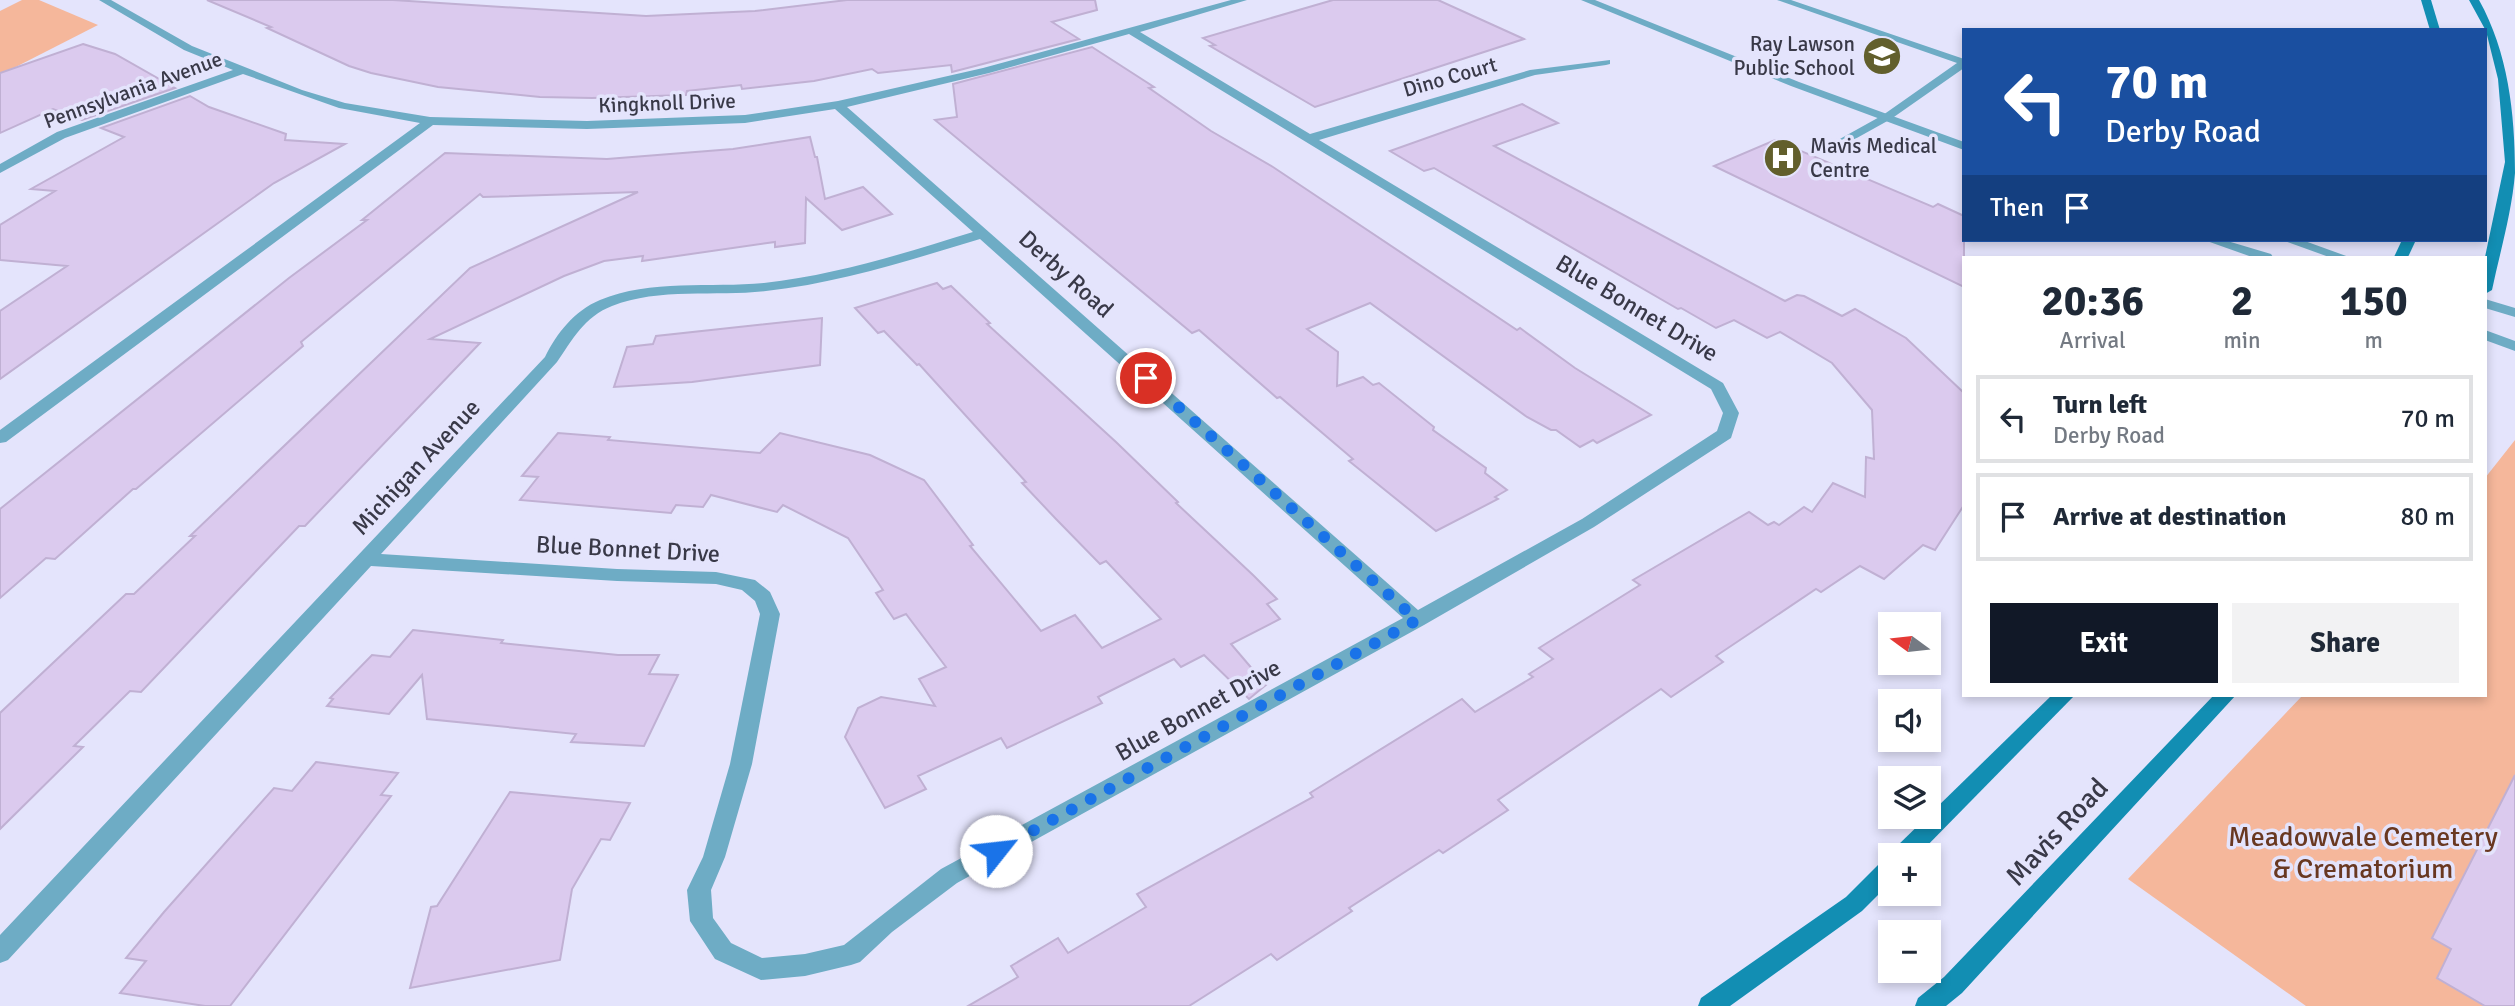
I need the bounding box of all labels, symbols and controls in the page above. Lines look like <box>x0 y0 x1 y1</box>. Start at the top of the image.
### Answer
place label: Ray Lawson Public School <box>1734 31 1855 81</box>
school or university icon: Ray Lawson Public School <box>1861 35 1903 77</box>
street label: Pennsylvania Avenue <box>40 46 226 134</box>
street label: Dino Court <box>1400 51 1500 103</box>
text: 70 m <box>2105 52 2208 112</box>
icon: left <box>1990 56 2081 147</box>
street label: Kingknoll Drive <box>598 88 736 118</box>
text: Derby Road <box>2105 112 2261 151</box>
place label: Mavis Medical Centre <box>1810 133 1937 183</box>
hospital icon: Mavis Medical Centre <box>1762 137 1804 179</box>
icon: arrive <box>2058 189 2096 227</box>
text: Then <box>1990 192 2044 224</box>
street label: Derby Road <box>1013 224 1119 324</box>
street label: Blue Bonnet Drive <box>1550 248 1724 368</box>
text: 20:36 <box>2041 276 2144 327</box>
text: 2 <box>2231 276 2253 327</box>
text: 150 <box>2340 276 2408 327</box>
text: Arrival <box>2060 326 2126 355</box>
text: min <box>2223 326 2261 355</box>
text: m <box>2365 326 2383 355</box>
pin <box>1116 348 1176 408</box>
icon: arrive <box>1127 359 1165 397</box>
text: Turn left <box>2053 389 2147 421</box>
street label: Michigan Avenue <box>345 393 487 541</box>
icon: left <box>1994 400 2032 438</box>
text: 70 m <box>2400 403 2455 435</box>
text: Derby Road <box>2053 421 2165 450</box>
icon: arrive <box>1994 498 2032 536</box>
text: Arrive at destination <box>2053 501 2286 533</box>
text: 80 m <box>2400 501 2455 533</box>
street label: Blue Bonnet Drive <box>535 529 721 569</box>
button: Exit <box>1990 603 2218 683</box>
button: Share <box>2232 603 2459 683</box>
north arrow <box>1878 612 1941 676</box>
map controls <box>1878 612 1941 983</box>
street label: Blue Bonnet Drive <box>1110 652 1286 768</box>
button: sound <box>1878 689 1941 752</box>
button: layers <box>1878 766 1941 829</box>
street label: Mavis Road <box>1999 771 2115 893</box>
position arrow <box>959 814 1033 888</box>
park label: Meadowvale Cemetery & Crematorium <box>2228 820 2498 886</box>
button: + <box>1878 843 1941 906</box>
button: − <box>1878 920 1941 983</box>

